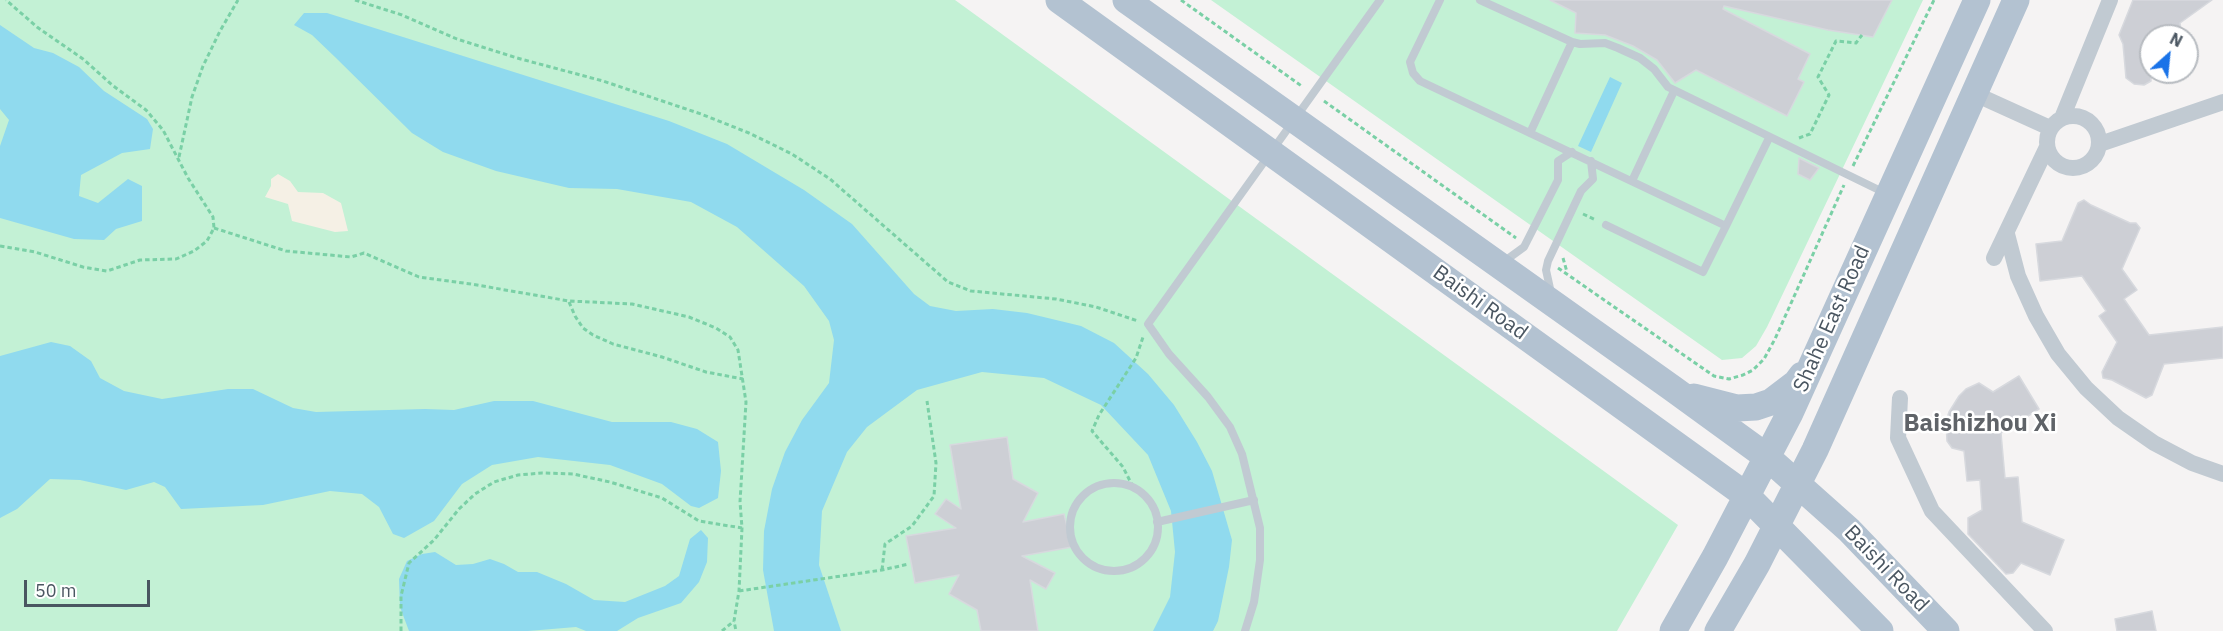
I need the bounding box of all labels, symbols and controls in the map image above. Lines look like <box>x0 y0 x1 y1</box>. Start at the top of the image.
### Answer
north arrow <box>2139 24 2199 84</box>
text: N <box>2167 28 2186 51</box>
street label: Shahe East Road <box>1788 242 1876 396</box>
street label: Baishi Road <box>1428 260 1532 346</box>
district label: Baishizhou Xi <box>1903 410 2057 438</box>
street label: Baishi Road <box>1838 520 1934 618</box>
scale bar <box>27 568 153 606</box>
text: 50 m <box>35 579 77 602</box>

